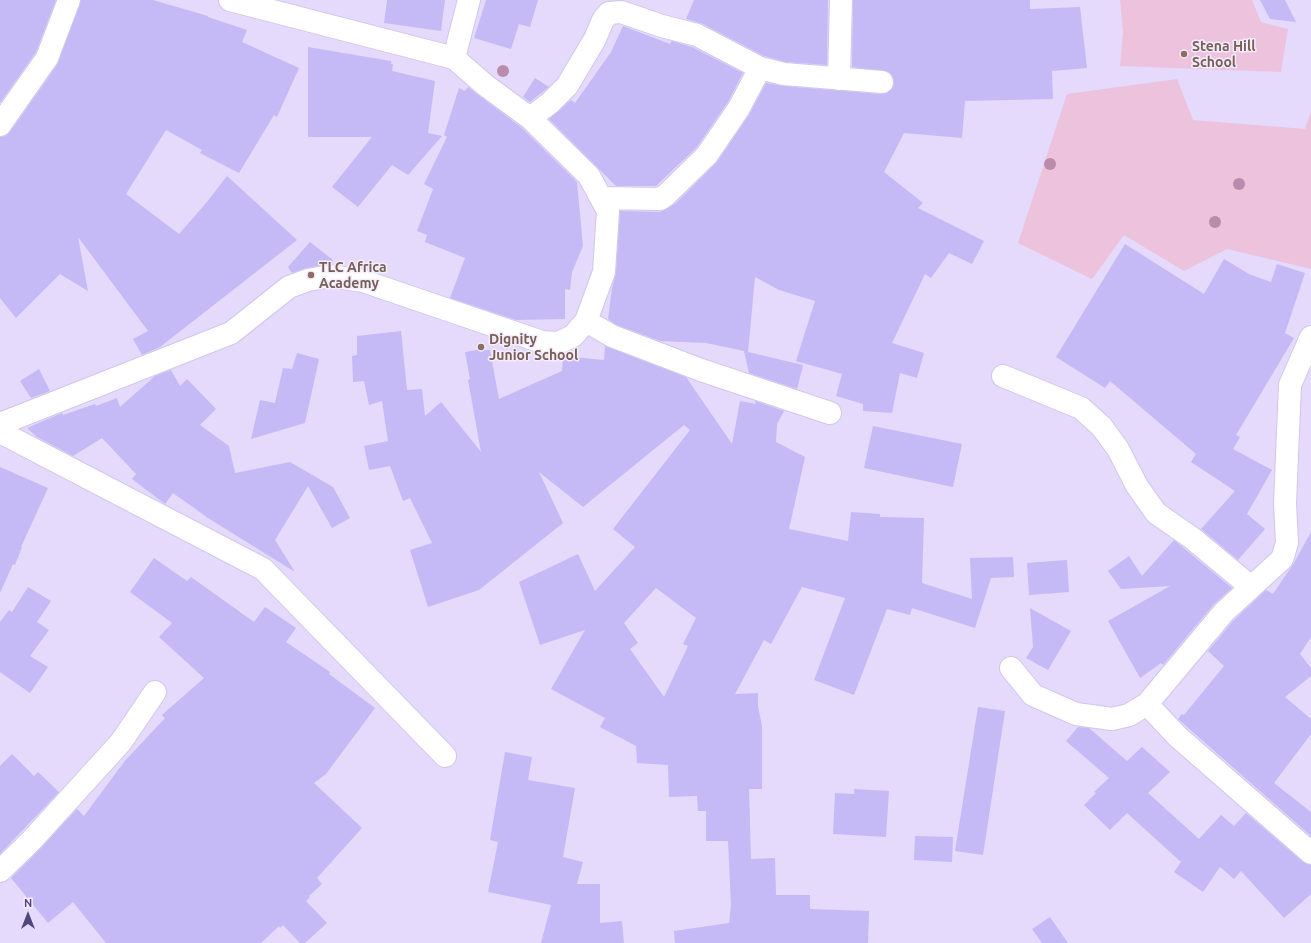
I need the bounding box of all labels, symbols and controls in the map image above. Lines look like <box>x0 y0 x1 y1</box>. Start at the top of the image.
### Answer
place label: Stena Hill School <box>1192 38 1255 70</box>
marker: Stena Hill School <box>1179 49 1189 59</box>
place label: TLC Africa Academy <box>319 259 387 292</box>
marker: TLC Africa Academy <box>306 270 316 280</box>
place label: Dignity Junior School <box>489 331 578 364</box>
marker: Dignity Junior School <box>476 342 486 352</box>
north arrow <box>8 895 48 935</box>
text: N <box>24 897 32 909</box>

